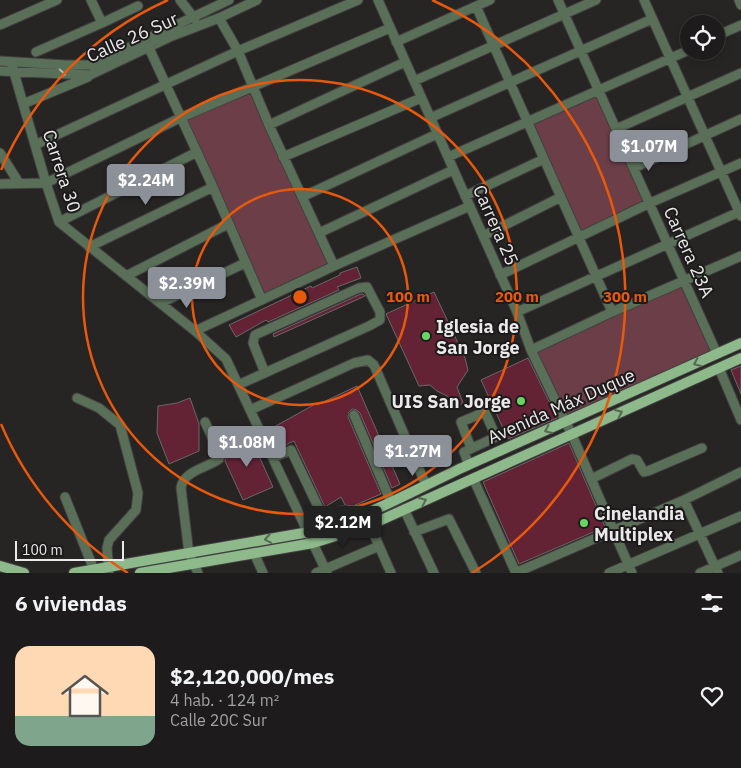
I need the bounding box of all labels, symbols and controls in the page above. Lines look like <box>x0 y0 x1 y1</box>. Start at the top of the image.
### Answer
street label: Calle 26 Sur <box>83 6 182 67</box>
map controls <box>680 15 725 60</box>
button: locate <box>680 15 725 60</box>
one-way arrow <box>58 69 66 80</box>
street label: Carrera 30 <box>38 127 86 215</box>
pin: $1.07M <box>608 130 690 172</box>
text: $1.07M <box>621 136 677 156</box>
pin: $2.24M <box>105 164 187 206</box>
text: $2.24M <box>118 170 174 190</box>
street label: Carrera 25 <box>468 181 524 269</box>
street label: Carrera 23A <box>659 203 719 302</box>
pin: $2.39M <box>146 266 228 309</box>
text: $2.39M <box>159 273 215 293</box>
text: 100 m <box>386 287 430 306</box>
text: 200 m <box>495 287 539 306</box>
text: 300 m <box>603 287 647 306</box>
centre of rings <box>291 288 309 306</box>
place label: Iglesia de San Jorge <box>436 315 520 359</box>
marker: Iglesia de San Jorge <box>420 330 432 342</box>
one-way arrow <box>693 357 702 367</box>
street label: Avenida Máx Duque <box>484 363 639 449</box>
place label: UIS San Jorge <box>392 390 511 413</box>
marker: UIS San Jorge <box>515 395 527 407</box>
one-way arrow <box>614 409 623 420</box>
one-way arrow <box>545 424 553 434</box>
pin: $1.08M <box>206 426 288 468</box>
text: $1.08M <box>219 432 275 452</box>
pin: $1.27M <box>372 434 454 477</box>
text: $1.27M <box>385 441 441 461</box>
one-way arrow <box>418 496 427 507</box>
place label: Cinelandia Multiplex <box>594 502 684 546</box>
pin: $2.12M <box>302 506 384 548</box>
text: $2.12M <box>315 512 371 532</box>
marker: Cinelandia Multiplex <box>578 517 590 529</box>
one-way arrow <box>264 534 272 544</box>
scale bar <box>15 538 124 561</box>
text: 100 m <box>22 541 63 559</box>
text: 6 viviendas <box>15 589 127 617</box>
icon: filters <box>698 589 726 617</box>
text: $2,120,000/mes <box>170 662 334 690</box>
icon: home <box>55 666 115 726</box>
icon: heart <box>698 682 726 710</box>
text: 4 hab. · 124 m² <box>170 690 279 710</box>
text: Calle 20C Sur <box>170 710 267 730</box>

